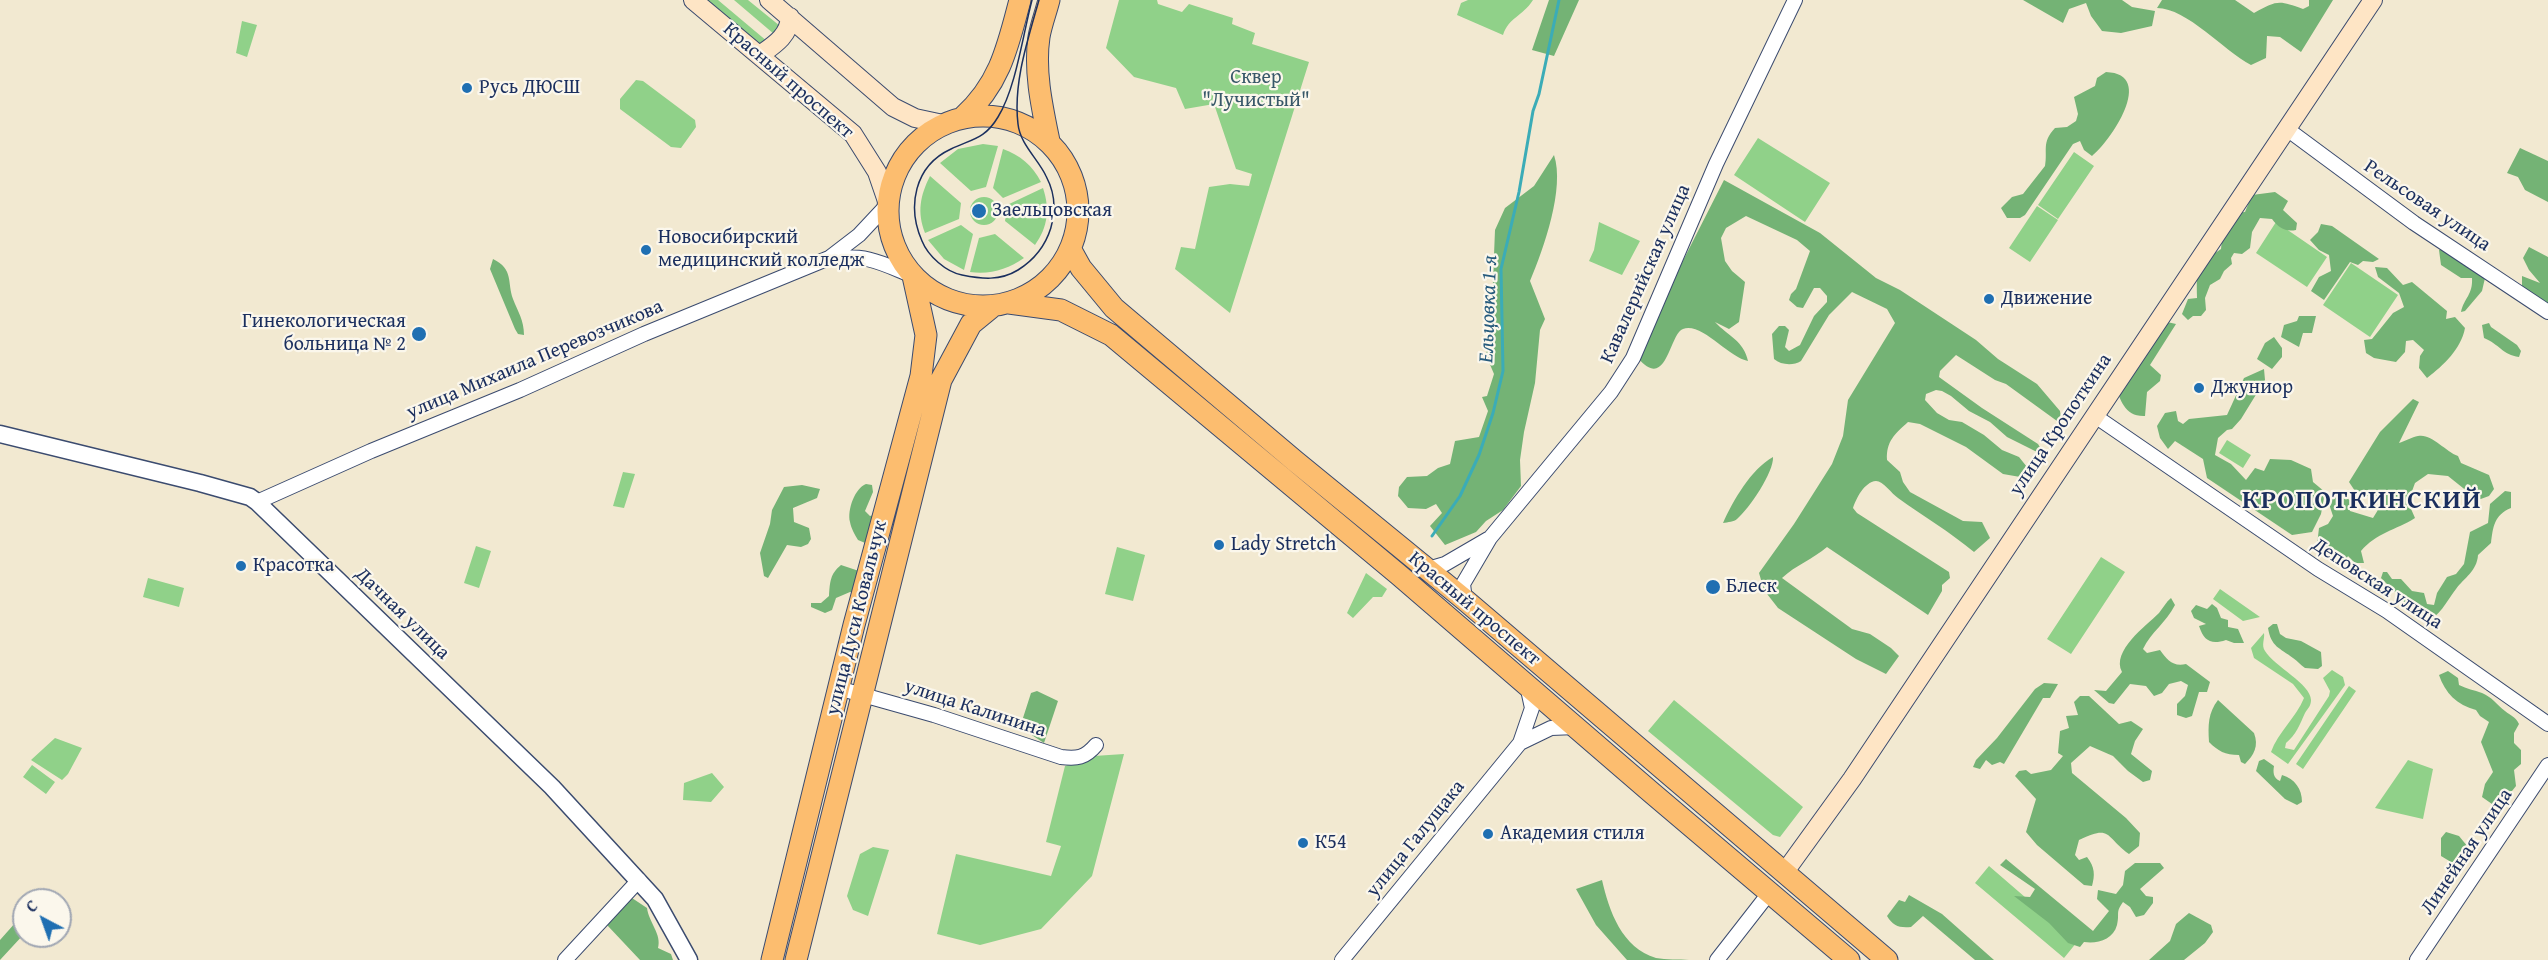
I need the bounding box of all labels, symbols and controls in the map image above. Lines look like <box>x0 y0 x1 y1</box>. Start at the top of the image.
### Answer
street label: Красный проспект <box>718 18 858 144</box>
park label: Сквер "Лучистый" <box>1202 66 1310 113</box>
place label: Русь ДЮСШ <box>479 76 580 100</box>
marker: Русь ДЮСШ <box>460 81 474 95</box>
street label: Рельсовая улица <box>2359 155 2495 257</box>
street label: Кавалерийская улица <box>1596 181 1696 367</box>
place label: Заельцовская <box>992 199 1112 223</box>
marker: Заельцовская <box>970 202 988 220</box>
place label: Новосибирский медицинский колледж <box>658 226 864 273</box>
marker: Новосибирский медицинский колледж <box>639 243 653 257</box>
water label: Ельцовка 1-я <box>1475 255 1503 363</box>
place label: Движение <box>2001 287 2092 311</box>
marker: Движение <box>1982 292 1996 306</box>
street label: улица Михаила Перевозчикова <box>403 295 667 425</box>
place label: Гинекологическая больница № 2 <box>242 310 406 357</box>
marker: Гинекологическая больница № 2 <box>410 325 428 343</box>
street label: улица Кропоткина <box>2005 349 2117 501</box>
place label: Джуниор <box>2211 376 2293 400</box>
marker: Джуниор <box>2192 381 2206 395</box>
district label: КРОПОТКИНСКИЙ <box>2242 485 2482 517</box>
street label: улица Дуси Ковальчук <box>821 518 893 718</box>
place label: Lady Stretch <box>1231 533 1336 557</box>
street label: Деповская улица <box>2307 533 2447 635</box>
marker: Lady Stretch <box>1212 538 1226 552</box>
street label: Красный проспект <box>1403 547 1545 671</box>
place label: Красотка <box>253 554 334 578</box>
marker: Красотка <box>234 559 248 573</box>
street label: Дачная улица <box>350 563 454 665</box>
place label: Блеск <box>1726 575 1777 599</box>
marker: Блеск <box>1704 578 1722 596</box>
street label: улица Калинина <box>901 675 1049 743</box>
street label: улица Галущака <box>1361 776 1471 902</box>
street label: Линейная улица <box>2416 784 2518 920</box>
place label: Академия стиля <box>1500 822 1645 846</box>
marker: Академия стиля <box>1481 827 1495 841</box>
place label: К54 <box>1315 831 1347 855</box>
marker: К54 <box>1296 836 1310 850</box>
north arrow <box>12 888 72 948</box>
text: С <box>20 894 43 918</box>

